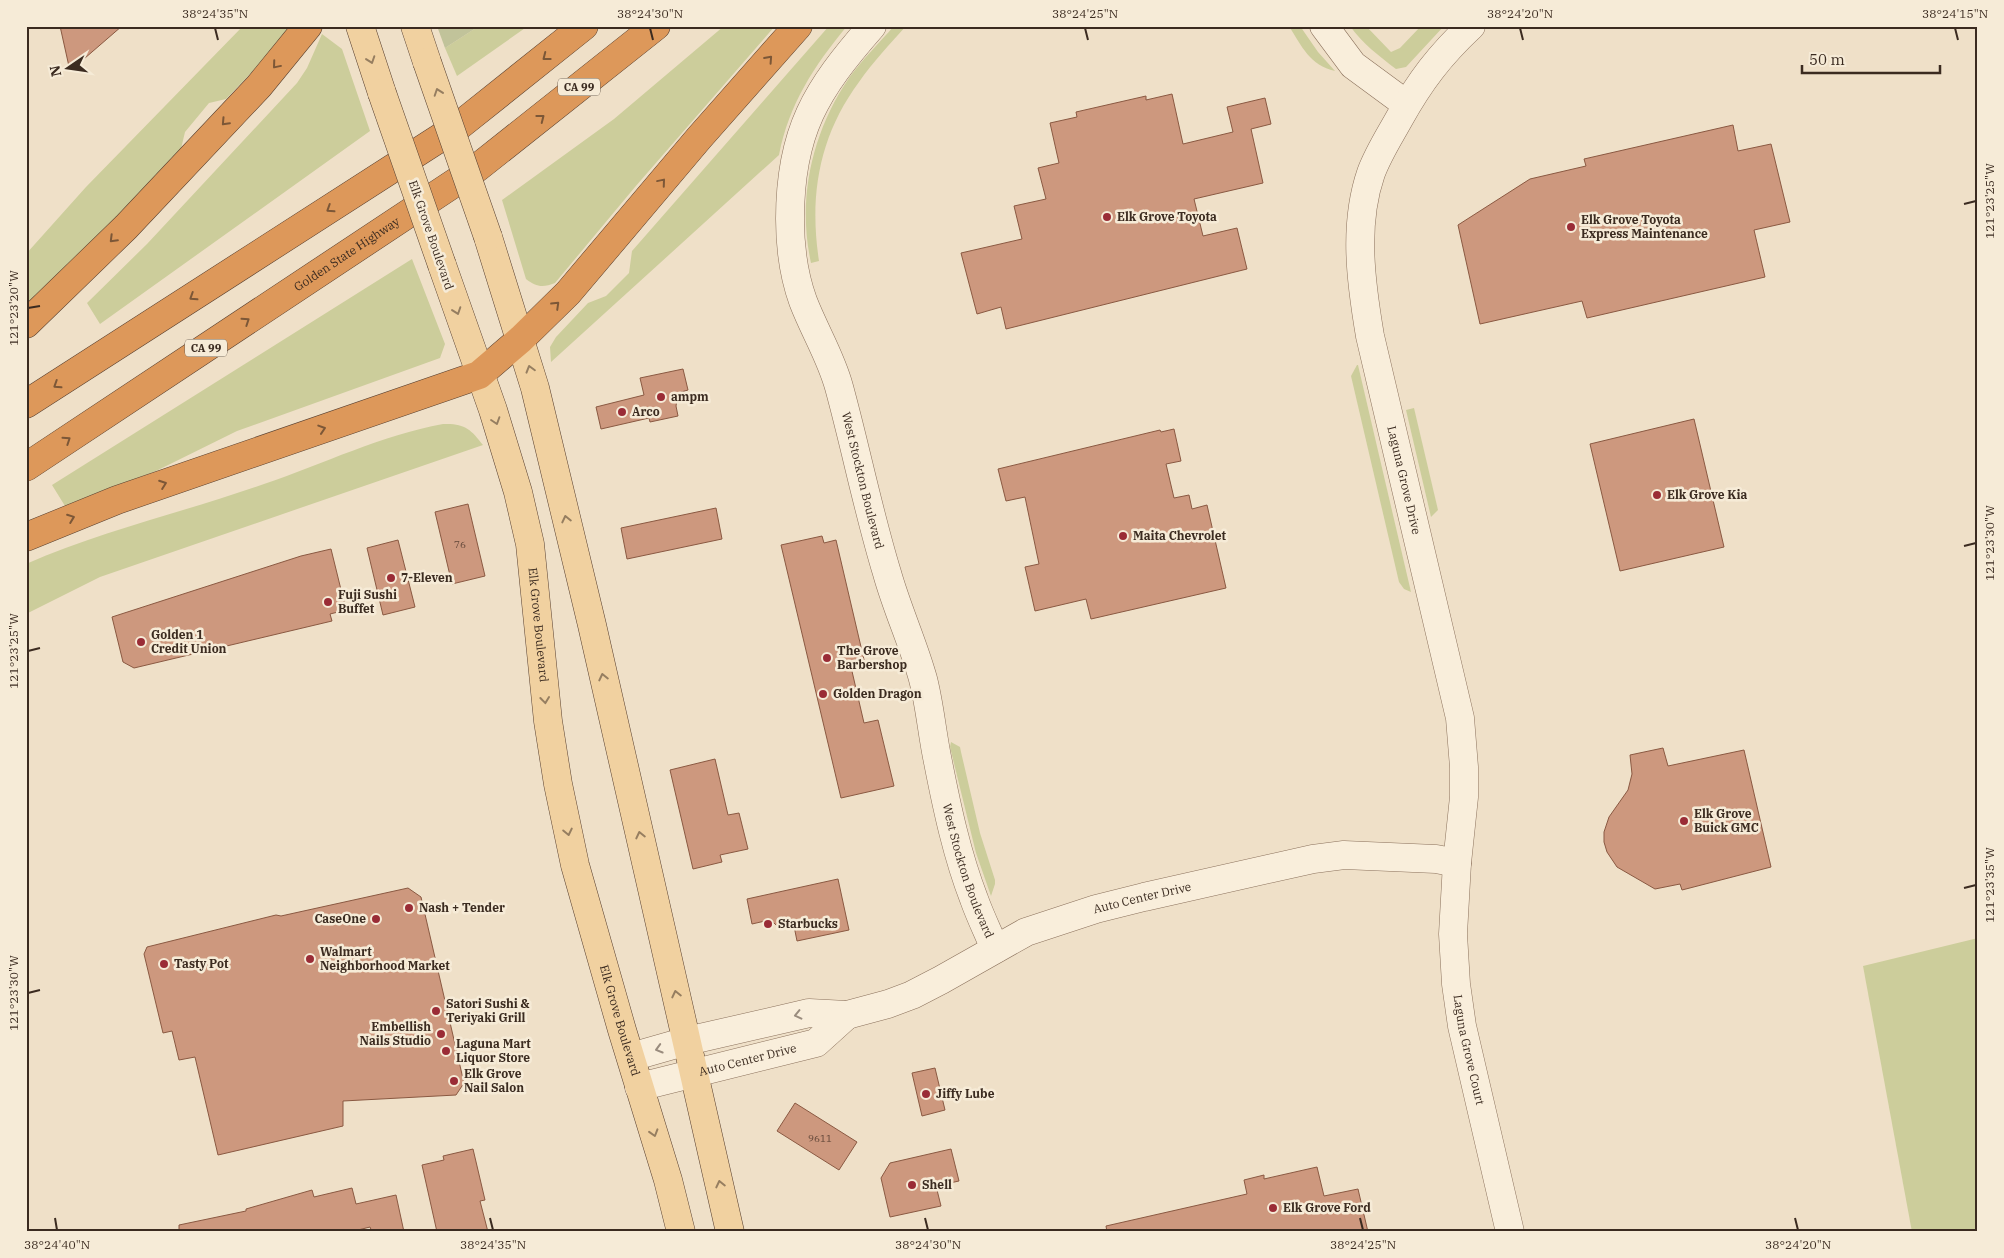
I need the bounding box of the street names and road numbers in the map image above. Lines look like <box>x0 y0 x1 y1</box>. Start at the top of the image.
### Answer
road number: CA 99 <box>558 78 600 95</box>
street label: Elk Grove Boulevard <box>406 178 457 292</box>
street label: Golden State Highway <box>291 213 403 294</box>
road number: CA 99 <box>185 339 227 356</box>
street label: West Stockton Boulevard <box>839 410 888 551</box>
street label: Laguna Grove Drive <box>1384 424 1425 536</box>
street label: Elk Grove Boulevard <box>525 567 552 683</box>
street label: West Stockton Boulevard <box>940 802 997 940</box>
street label: Auto Center Drive <box>1092 879 1192 916</box>
street label: Elk Grove Boulevard <box>597 963 644 1078</box>
street label: Laguna Grove Court <box>1451 994 1488 1106</box>
street label: Auto Center Drive <box>697 1040 798 1079</box>

